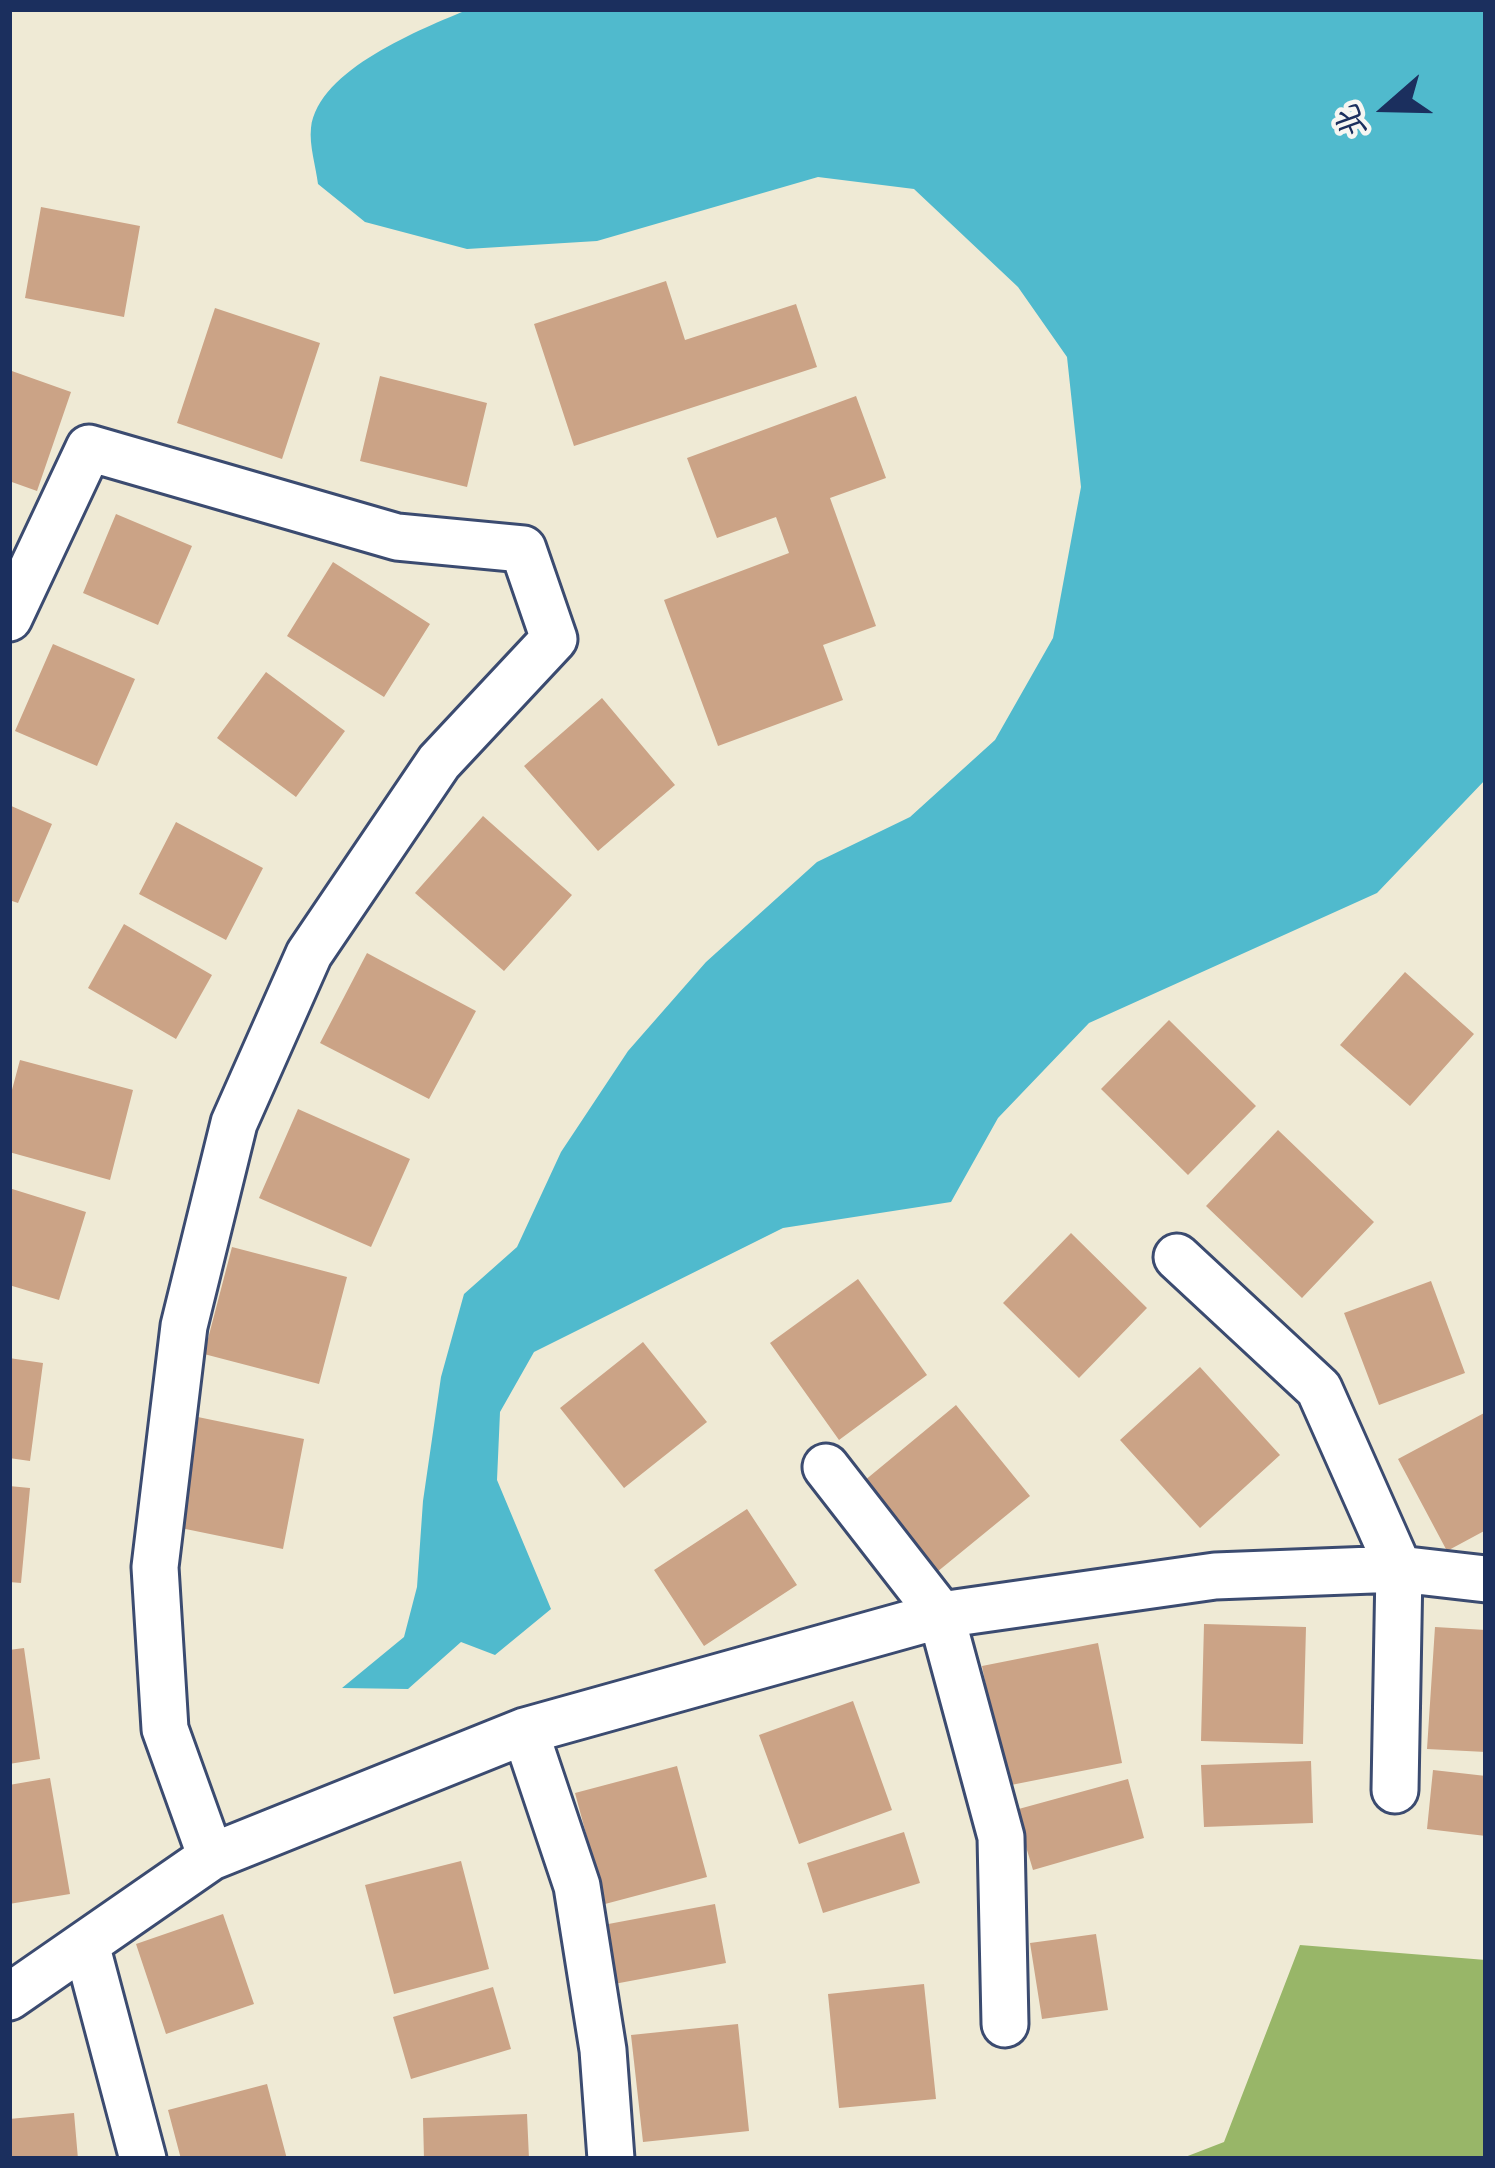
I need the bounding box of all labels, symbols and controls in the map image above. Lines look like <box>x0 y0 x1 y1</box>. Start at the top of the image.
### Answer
north arrow <box>1327 48 1447 168</box>
text: 北 <box>1322 96 1383 145</box>

